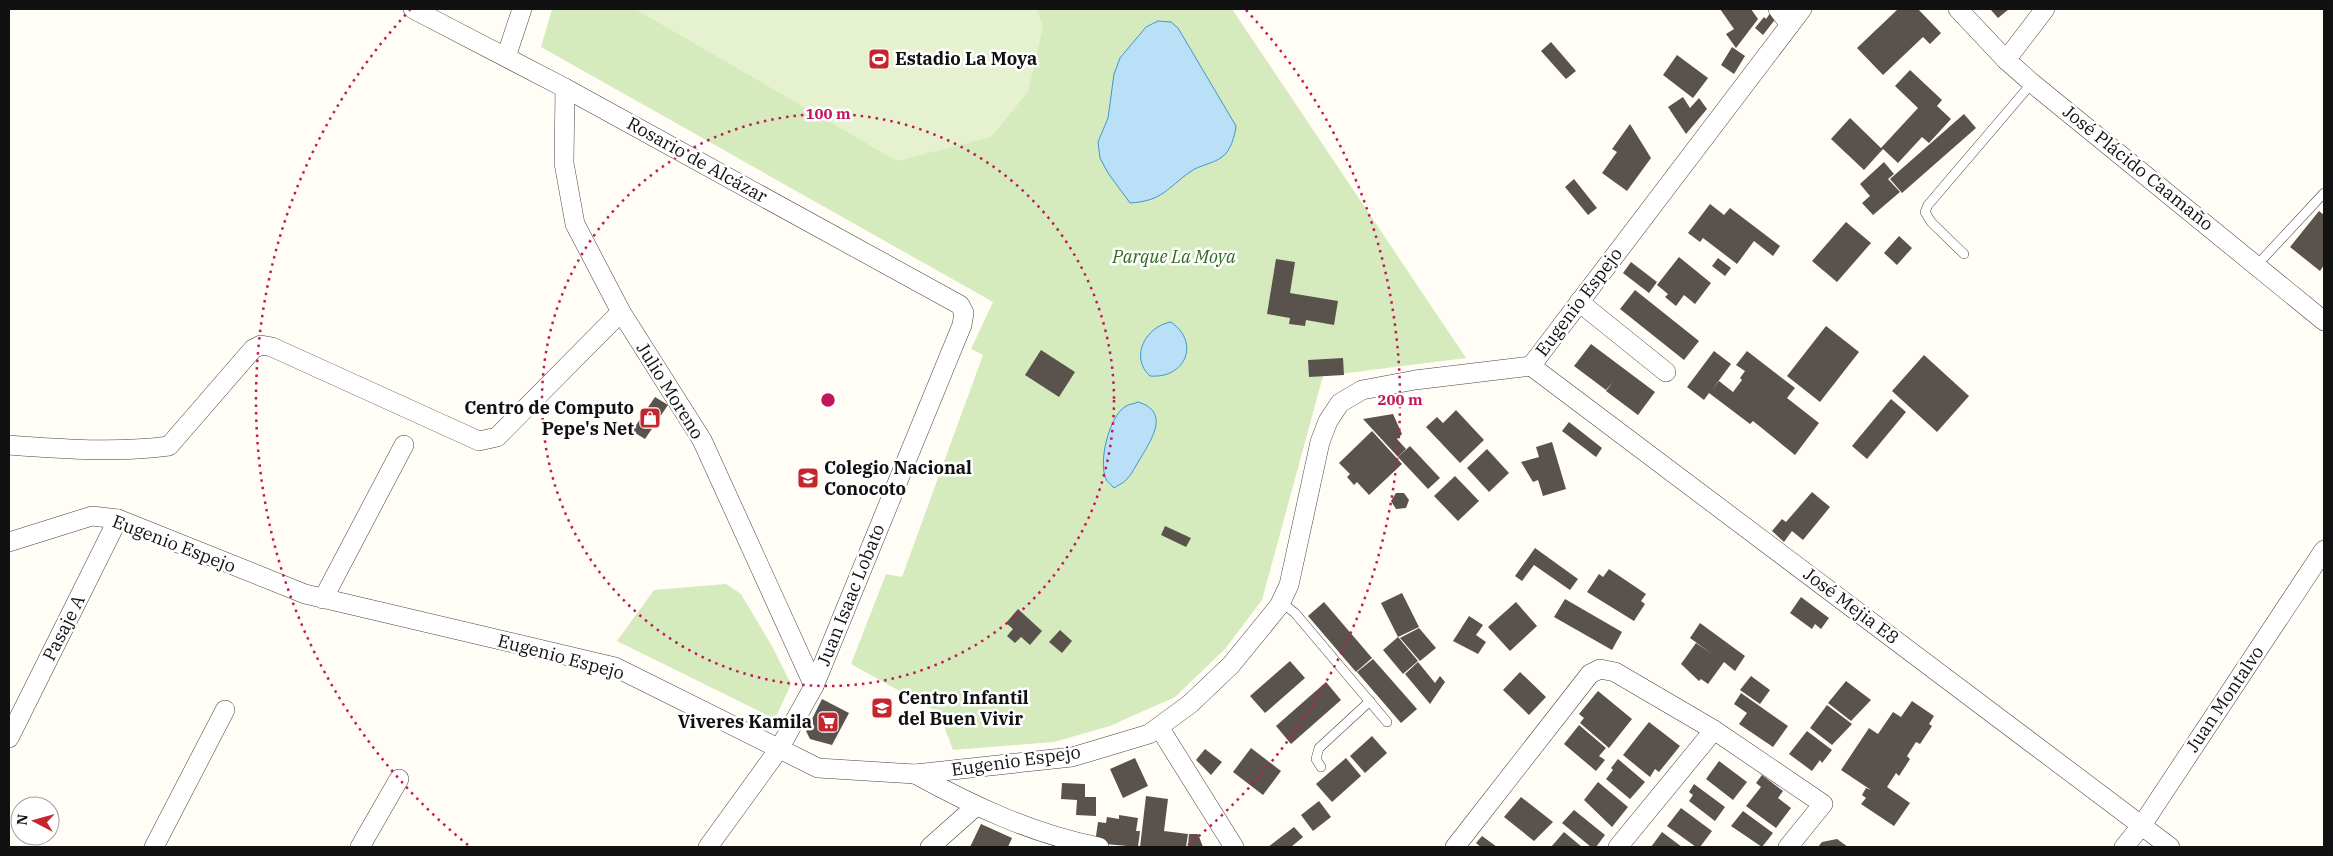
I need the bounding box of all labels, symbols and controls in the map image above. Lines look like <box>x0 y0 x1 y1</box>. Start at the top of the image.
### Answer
sports icon: Estadio La Moya <box>867 47 891 71</box>
place label: Estadio La Moya <box>895 47 1037 70</box>
street label: José Plácido Caamaño <box>2058 100 2218 235</box>
text: 100 m <box>805 104 851 123</box>
street label: Rosario de Alcázar <box>623 111 771 208</box>
street label: Eugenio Espejo <box>1530 243 1627 361</box>
park label: Parque La Moya <box>1111 245 1236 268</box>
street label: Julio Moreno <box>632 338 709 443</box>
text: 200 m <box>1377 390 1423 409</box>
centre of rings <box>819 391 837 409</box>
place label: Centro de Computo Pepe's Net <box>464 396 634 440</box>
shop icon: Centro de Computo Pepe's Net <box>638 406 662 430</box>
place label: Colegio Nacional Conocoto <box>824 456 972 500</box>
school or university icon: Colegio Nacional Conocoto <box>796 466 820 490</box>
street label: Eugenio Espejo <box>109 509 239 578</box>
street label: Juan Isaac Lobato <box>812 521 889 669</box>
street label: José Mejia E8 <box>1799 562 1904 649</box>
street label: Pasaje A <box>37 590 90 665</box>
street label: Eugenio Espejo <box>495 629 627 684</box>
street label: Juan Montalvo <box>2181 641 2269 756</box>
place label: Centro Infantil del Buen Vivir <box>898 686 1029 730</box>
school or university icon: Centro Infantil del Buen Vivir <box>870 696 894 720</box>
place label: Viveres Kamila <box>678 710 812 733</box>
supermarket icon: Viveres Kamila <box>816 710 840 734</box>
street label: Eugenio Espejo <box>950 740 1082 781</box>
north arrow <box>10 796 60 846</box>
text: N <box>13 813 32 826</box>

